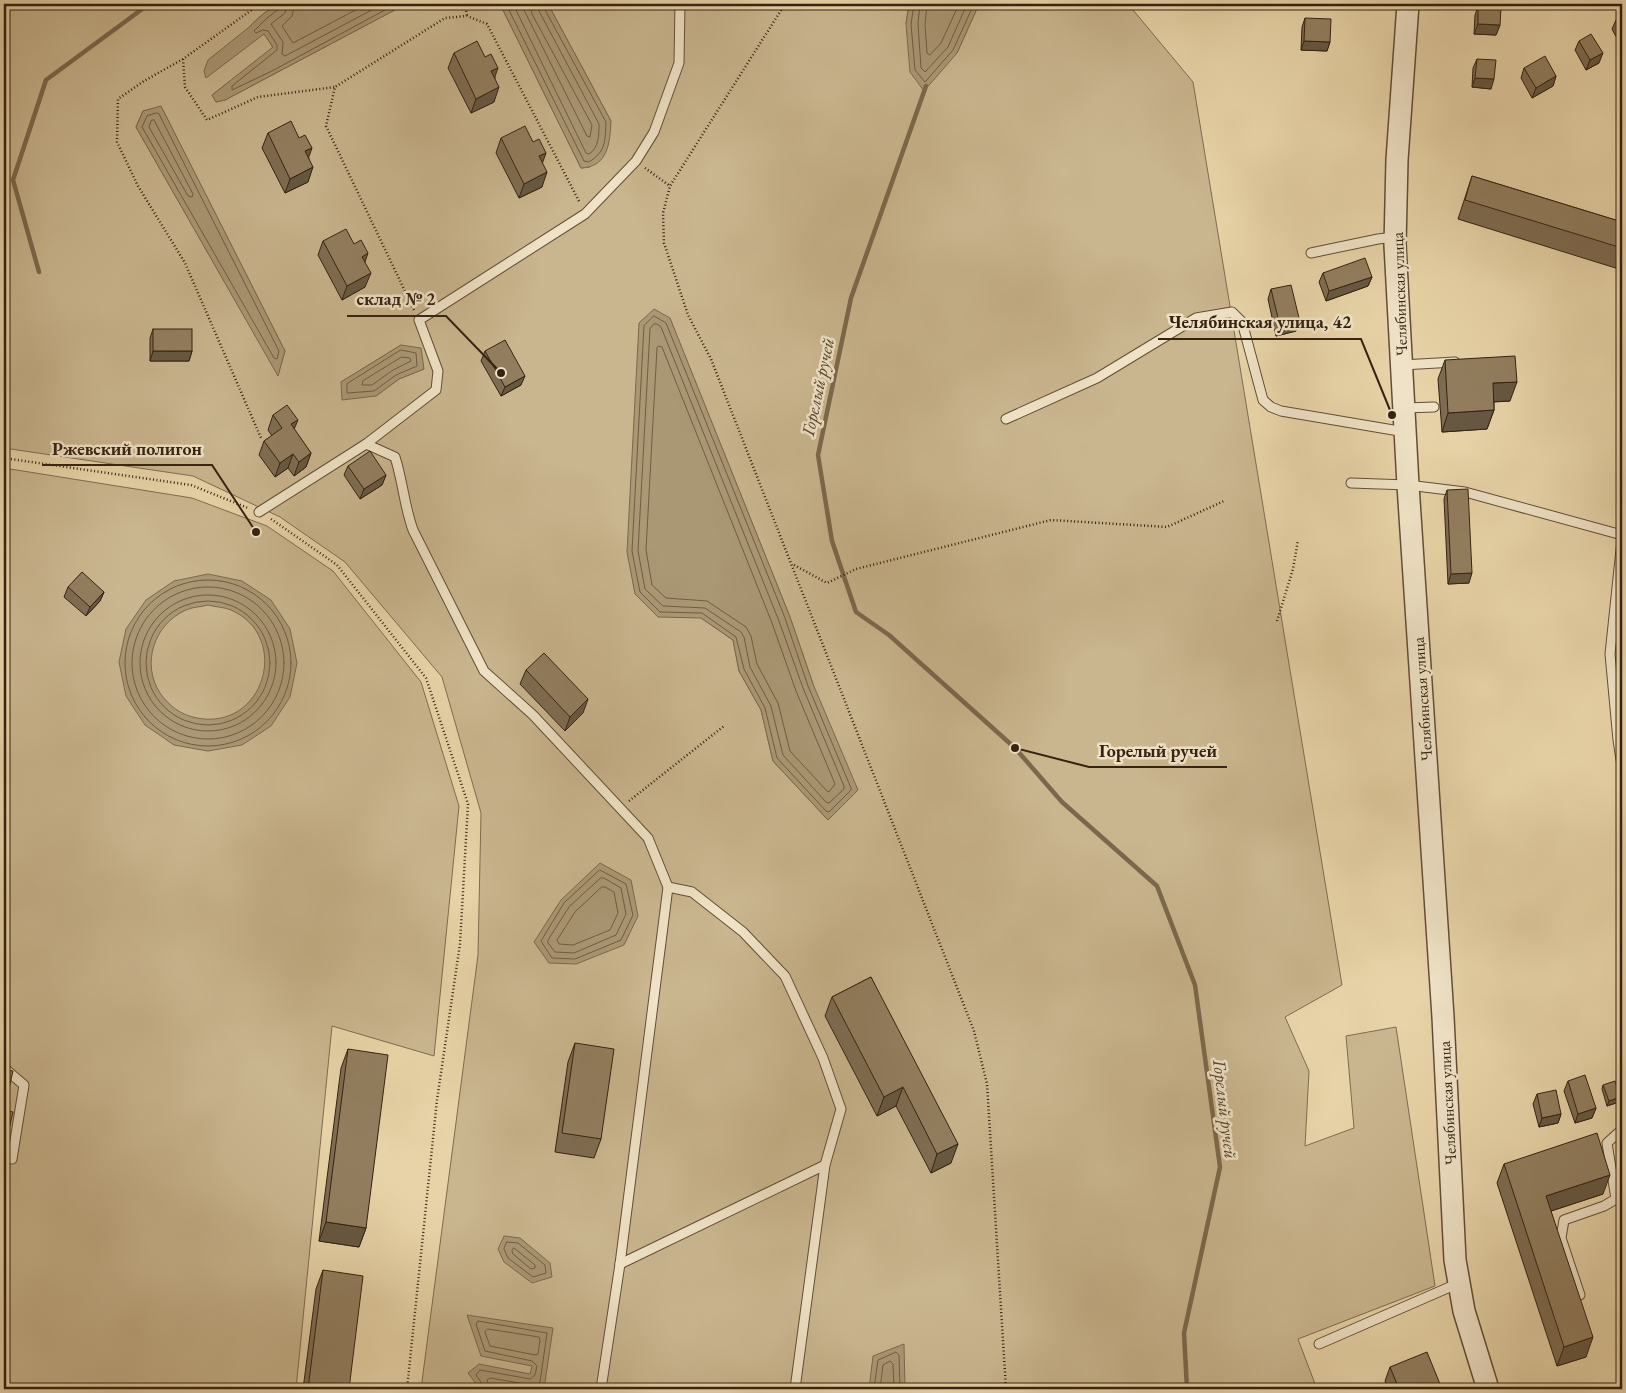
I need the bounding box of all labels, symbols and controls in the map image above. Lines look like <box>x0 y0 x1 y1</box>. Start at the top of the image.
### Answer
street label: Челябинская улица <box>1387 231 1412 356</box>
callout: склад № 2 <box>347 283 446 316</box>
text: склад № 2 <box>357 287 436 310</box>
callout: Челябинская улица, 42 <box>1158 306 1361 339</box>
text: Челябинская улица, 42 <box>1168 310 1352 333</box>
water label: Горелый ручей <box>796 336 840 439</box>
callout: Ржевский полигон <box>42 432 212 465</box>
text: Ржевский полигон <box>52 437 203 460</box>
street label: Челябинская улица <box>1408 636 1437 762</box>
callout: Горелый ручей <box>1089 734 1227 767</box>
text: Горелый ручей <box>1099 739 1218 762</box>
street label: Челябинская улица <box>1434 1040 1461 1165</box>
water label: Горелый ручей <box>1207 1057 1243 1160</box>

